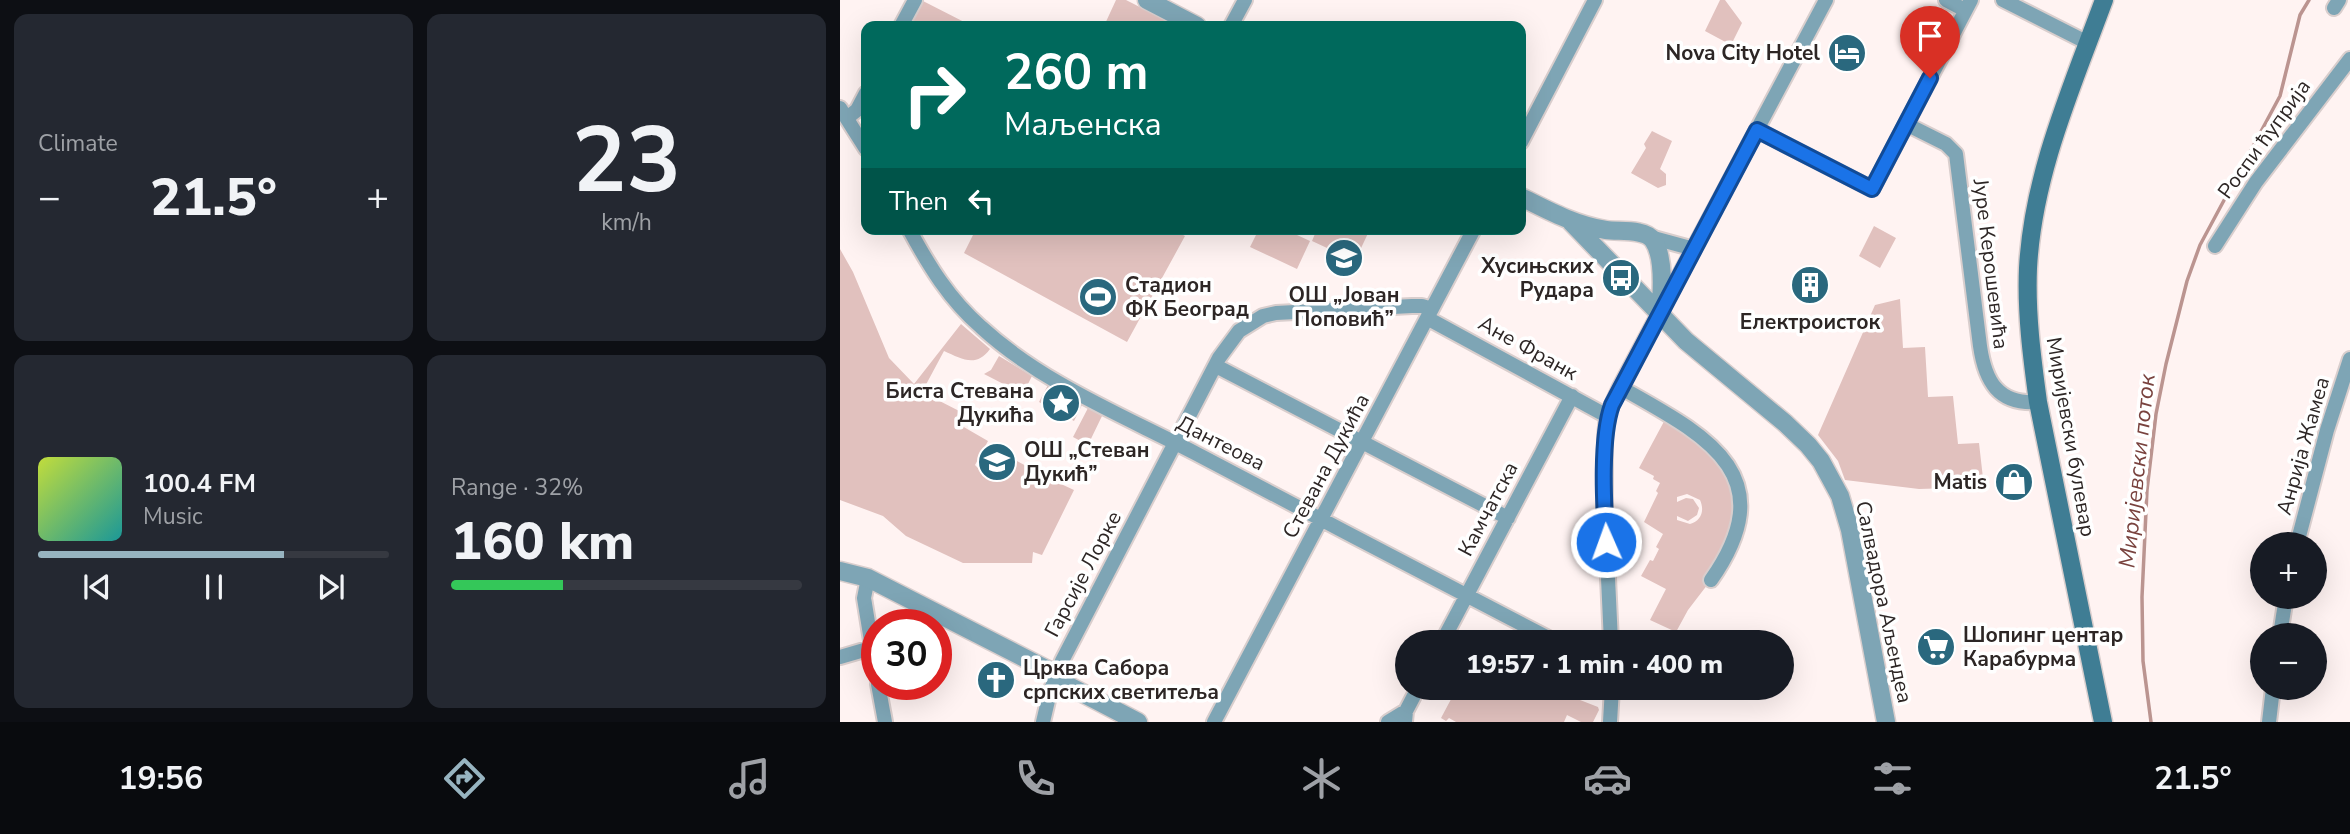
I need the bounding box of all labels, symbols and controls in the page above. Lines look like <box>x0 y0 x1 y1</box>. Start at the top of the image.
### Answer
pin <box>1900 6 1960 78</box>
icon: arrive <box>1911 17 1949 55</box>
hotel icon: Nova City Hotel <box>1826 32 1868 74</box>
text: 260 m <box>1004 39 1148 106</box>
place label: Nova City Hotel <box>1666 39 1820 67</box>
icon: right <box>889 49 980 140</box>
street label: Роспи ћуприја <box>2211 74 2317 204</box>
text: 23 <box>572 99 681 223</box>
text: Маљенска <box>1004 103 1162 146</box>
text: Climate <box>38 128 118 159</box>
text: 21.5° <box>150 162 277 233</box>
text: − <box>38 172 61 223</box>
text: + <box>366 172 389 223</box>
street label: Јуре Керошевића <box>1967 176 2015 351</box>
icon: left <box>962 182 1000 220</box>
text: Then <box>889 184 948 219</box>
text: km/h <box>601 207 652 238</box>
school or university icon: ОШ „Јован Поповић” <box>1323 237 1365 279</box>
place label: Хусињских Рудара <box>1480 252 1594 304</box>
bus stop icon: Хусињских Рудара <box>1600 257 1642 299</box>
building icon: Електроисток <box>1789 264 1831 306</box>
place label: Стадион ФК Београд <box>1125 271 1249 323</box>
sports icon: Стадион ФК Београд <box>1077 276 1119 318</box>
place label: ОШ „Јован Поповић” <box>1289 281 1400 333</box>
place label: Електроисток <box>1740 308 1881 336</box>
street label: Ане Франк <box>1473 309 1583 387</box>
street label: Миријевски булевар <box>2040 335 2102 539</box>
water label: Миријевски поток <box>2111 372 2163 570</box>
street label: Анрија Жамеа <box>2270 374 2336 518</box>
place label: Биста Стевана Дукића <box>886 377 1034 429</box>
place icon: Биста Стевана Дукића <box>1040 382 1082 424</box>
street label: Стевана Дукића <box>1276 389 1376 543</box>
street label: Дантеова <box>1172 409 1270 477</box>
place label: ОШ „Стеван Дукић” <box>1024 436 1149 488</box>
school or university icon: ОШ „Стеван Дукић” <box>976 441 1018 483</box>
street label: Камчатска <box>1451 457 1525 561</box>
shop icon: Matis <box>1993 461 2035 503</box>
text: 100.4 FM <box>143 466 256 501</box>
place label: Matis <box>1934 468 1987 496</box>
text: Range · 32% <box>451 472 583 503</box>
street label: Салвадора Аљендеа <box>1849 498 1919 706</box>
text: Music <box>143 501 203 532</box>
position arrow <box>1569 505 1643 579</box>
text: 160 km <box>451 506 634 577</box>
street label: Гарсије Лорке <box>1038 506 1128 642</box>
map controls <box>2250 532 2327 700</box>
button: + <box>2250 532 2327 609</box>
icon: previous <box>78 568 116 606</box>
icon: pause <box>195 568 233 606</box>
icon: next <box>312 568 350 606</box>
speed limit sign: 30 <box>861 609 952 700</box>
place label: Шопинг центар Карабурма <box>1963 621 2123 673</box>
button: − <box>2250 623 2327 700</box>
supermarket icon: Шопинг центар Карабурма <box>1915 626 1957 668</box>
text: 19:57 · 1 min · 400 m <box>1466 647 1723 682</box>
place label: Црква Сабора српских светитеља <box>1023 654 1219 706</box>
church icon: Црква Сабора српских светитеља <box>975 659 1017 701</box>
icon: directions <box>440 754 489 803</box>
icon: music <box>725 754 774 803</box>
icon: phone <box>1011 754 1060 803</box>
icon: climate <box>1297 754 1346 803</box>
icon: car <box>1583 754 1632 803</box>
icon: filters <box>1868 754 1917 803</box>
text: 19:56 <box>118 757 203 800</box>
text: 21.5° <box>2154 757 2232 800</box>

